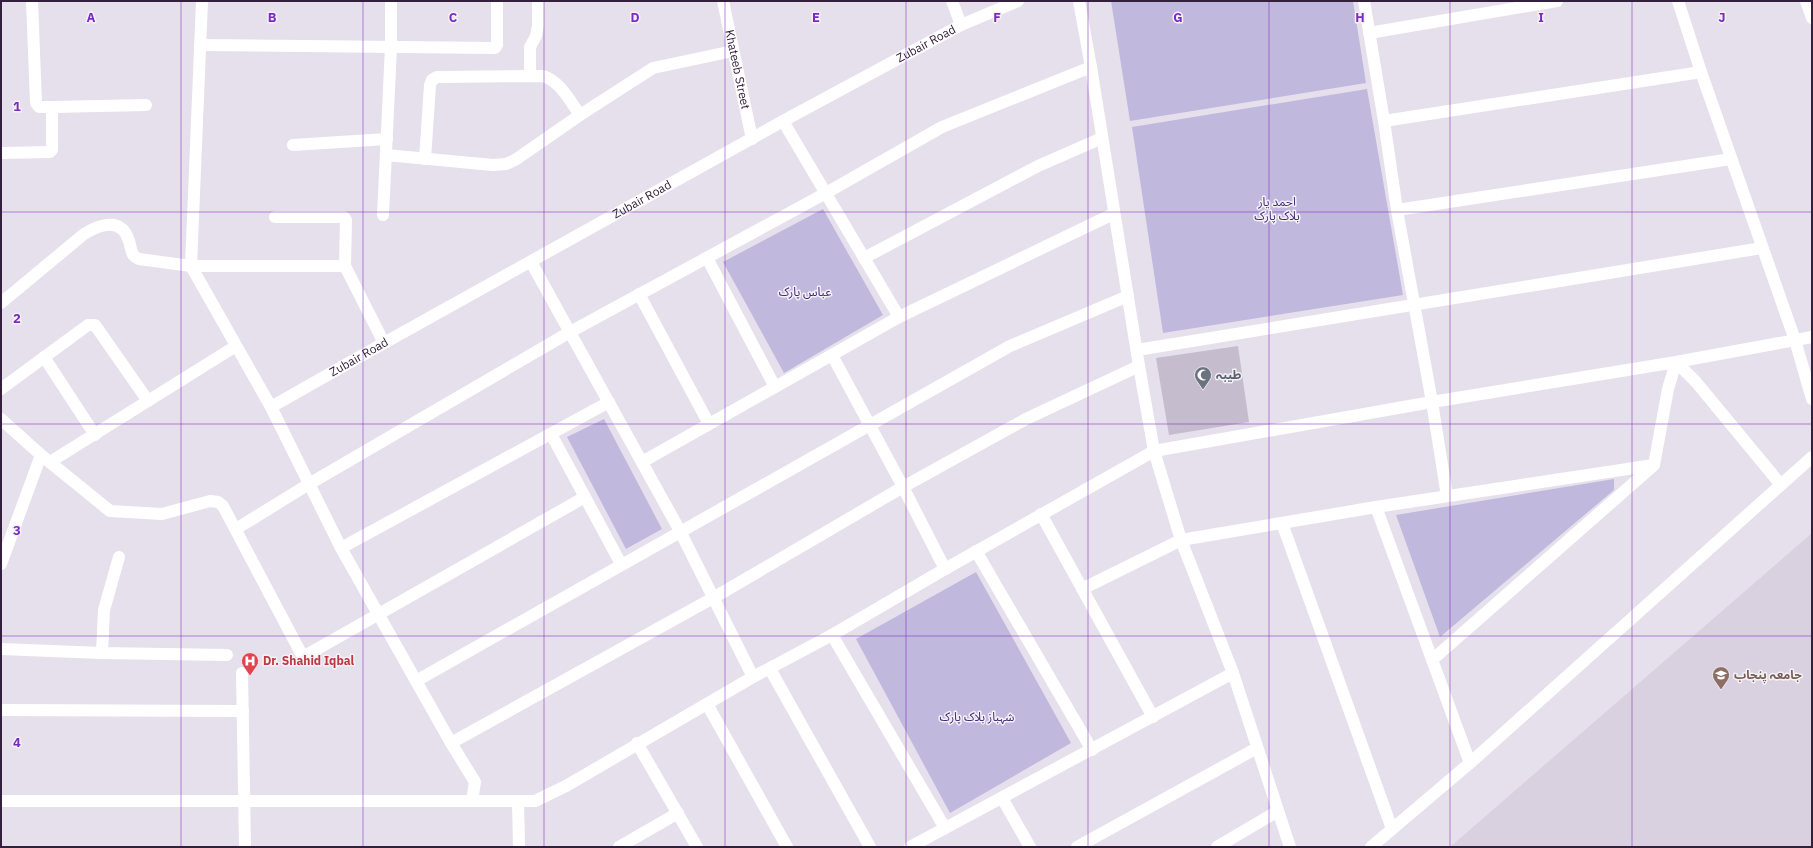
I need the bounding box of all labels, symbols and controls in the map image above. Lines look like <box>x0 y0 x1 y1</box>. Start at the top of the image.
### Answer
text: A <box>87 9 96 26</box>
text: B <box>268 9 277 26</box>
text: C <box>449 9 458 26</box>
text: D <box>630 9 640 26</box>
text: E <box>812 9 820 26</box>
text: F <box>993 9 1001 26</box>
text: G <box>1173 9 1183 26</box>
text: H <box>1355 9 1365 26</box>
text: I <box>1538 9 1544 26</box>
text: J <box>1718 9 1726 26</box>
street label: Zubair Road <box>894 21 958 65</box>
street label: Khateeb Street <box>722 28 754 111</box>
text: 1 <box>13 98 21 115</box>
street label: Zubair Road <box>610 177 674 221</box>
park label: احمد یار بلاک پارک <box>1254 194 1300 224</box>
park label: عباس پارک <box>779 284 831 300</box>
text: 2 <box>13 310 21 327</box>
street label: Zubair Road <box>327 334 391 379</box>
mosque icon: طیبہ <box>1193 365 1213 390</box>
place label: طیبہ <box>1216 367 1242 382</box>
text: 3 <box>13 522 21 539</box>
hospital icon: Dr. Shahid Iqbal <box>240 651 260 676</box>
place label: Dr. Shahid Iqbal <box>263 653 355 668</box>
school or university icon: جامعہ پنجاب <box>1711 665 1731 690</box>
place label: جامعہ پنجاب <box>1734 667 1802 684</box>
park label: شہباز بلاک پارک <box>940 709 1014 725</box>
text: 4 <box>13 734 21 751</box>

